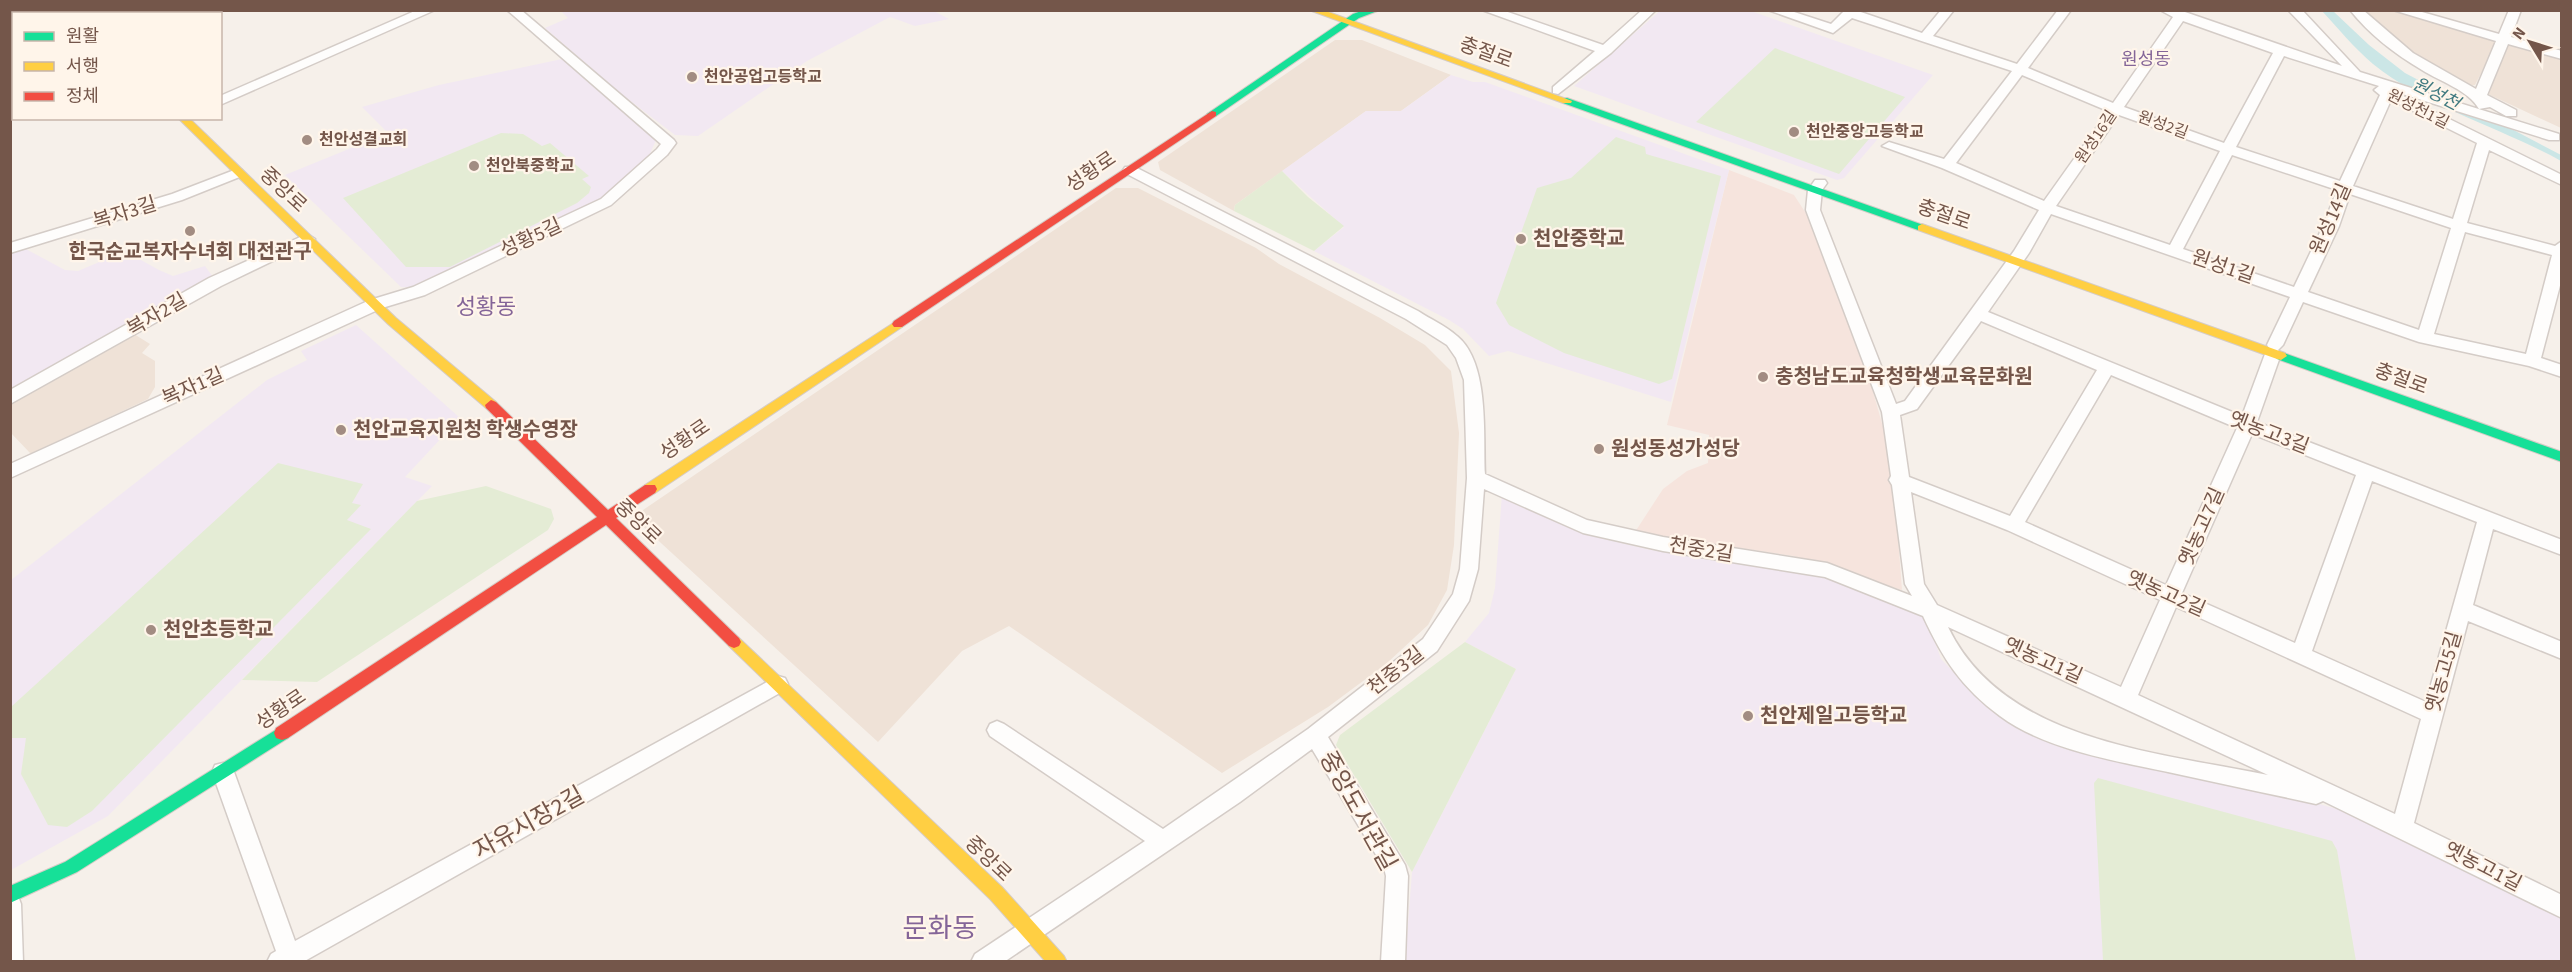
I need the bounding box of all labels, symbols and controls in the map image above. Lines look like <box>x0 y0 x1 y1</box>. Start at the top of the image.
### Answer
legend <box>12 12 222 120</box>
north arrow <box>2500 12 2560 72</box>
text: N <box>2507 22 2531 44</box>
text: 원활 <box>66 24 99 49</box>
street label: 충절로 <box>1455 30 1517 76</box>
district label: 원성동 <box>2121 47 2171 72</box>
text: 서행 <box>66 54 99 79</box>
place label: 천안공업고등학교 <box>704 66 822 88</box>
marker: 천안공업고등학교 <box>685 70 699 84</box>
water label: 원성천 <box>2408 72 2466 118</box>
text: 정체 <box>66 84 99 109</box>
street label: 원성천1길 <box>2383 84 2453 134</box>
street label: 원성16길 <box>2070 106 2122 168</box>
street label: 원성2길 <box>2135 106 2191 144</box>
place label: 천안중앙고등학교 <box>1806 121 1924 143</box>
marker: 천안중앙고등학교 <box>1787 125 1801 139</box>
place label: 천안성결교회 <box>319 129 407 151</box>
marker: 천안성결교회 <box>300 133 314 147</box>
street label: 성황로 <box>1060 145 1122 199</box>
place label: 천안북중학교 <box>486 155 575 177</box>
marker: 천안북중학교 <box>467 159 481 173</box>
street label: 중앙로 <box>253 161 313 219</box>
street label: 원성14길 <box>2303 179 2359 259</box>
street label: 복자3길 <box>90 190 160 236</box>
street label: 충절로 <box>1913 193 1975 237</box>
street label: 성황5길 <box>496 212 566 264</box>
marker: 한국순교복자수녀회 대전관구 <box>183 224 197 238</box>
place label: 천안중학교 <box>1533 225 1625 253</box>
marker: 천안중학교 <box>1514 232 1528 246</box>
place label: 한국순교복자수녀회 대전관구 <box>68 238 312 266</box>
street label: 원성1길 <box>2188 243 2258 291</box>
street label: 복자2길 <box>122 287 192 343</box>
district label: 성황동 <box>456 291 516 323</box>
street label: 충절로 <box>2370 356 2432 402</box>
street label: 복자1길 <box>158 361 228 413</box>
place label: 충청남도교육청학생교육문화원 <box>1775 363 2033 391</box>
marker: 충청남도교육청학생교육문화원 <box>1756 370 1770 384</box>
street label: 옛농고3길 <box>2225 405 2313 461</box>
street label: 성황로 <box>654 413 716 467</box>
place label: 천안교육지원청 학생수영장 <box>353 416 578 444</box>
marker: 천안교육지원청 학생수영장 <box>334 423 348 437</box>
place label: 원성동성가성당 <box>1611 435 1740 463</box>
marker: 원성동성가성당 <box>1592 442 1606 456</box>
street label: 옛농고7길 <box>2172 483 2232 571</box>
street label: 중앙로 <box>608 493 668 551</box>
street label: 천중2길 <box>1667 531 1735 569</box>
street label: 옛농고2길 <box>2122 564 2210 624</box>
place label: 천안초등학교 <box>163 616 273 644</box>
marker: 천안초등학교 <box>144 623 158 637</box>
street label: 옛농고5길 <box>2419 628 2469 716</box>
street label: 옛농고1길 <box>1999 631 2087 691</box>
street label: 천중3길 <box>1362 640 1430 702</box>
street label: 성황로 <box>250 683 312 737</box>
place label: 천안제일고등학교 <box>1760 702 1907 730</box>
marker: 천안제일고등학교 <box>1741 709 1755 723</box>
street label: 중앙도서관길 <box>1311 745 1405 877</box>
street label: 자유시장2길 <box>467 778 591 868</box>
street label: 중앙로 <box>958 830 1018 888</box>
street label: 옛농고1길 <box>2439 836 2527 898</box>
district label: 문화동 <box>903 909 977 948</box>

